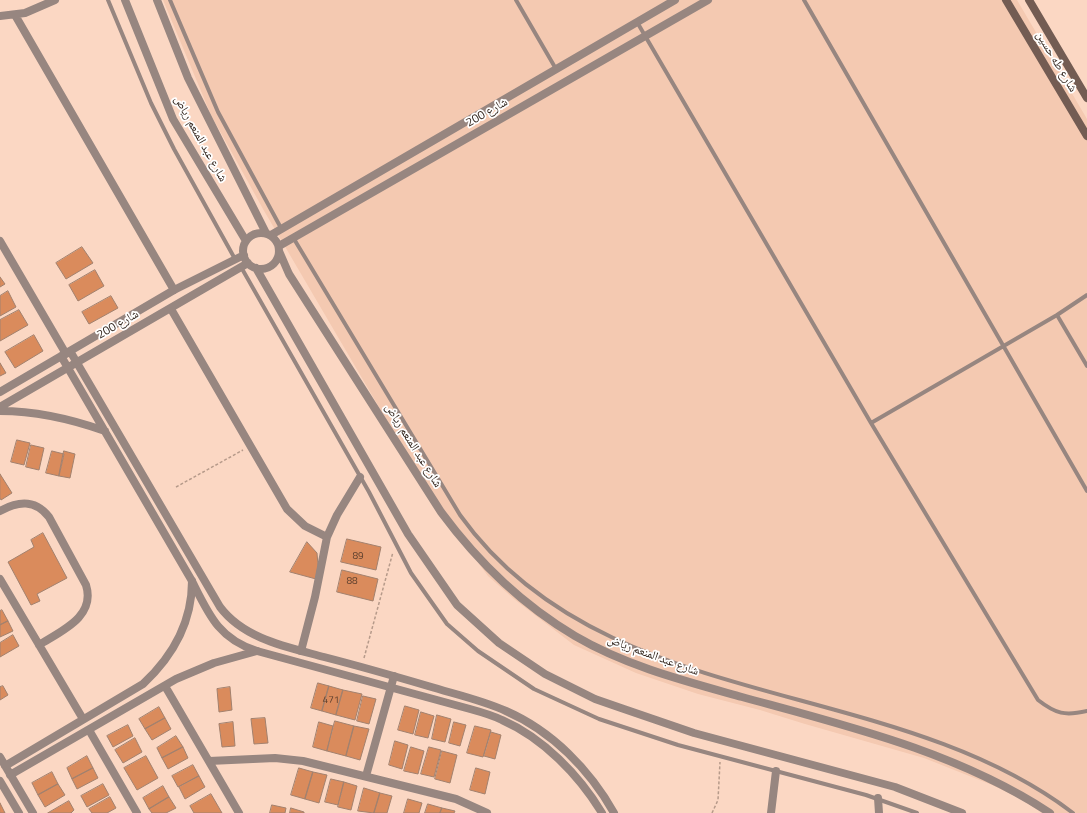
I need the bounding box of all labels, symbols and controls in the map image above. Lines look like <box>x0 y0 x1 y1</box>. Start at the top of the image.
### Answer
street label: شارع طه حسين <box>1032 29 1080 95</box>
street label: شارع عبد المنعم رياض <box>170 93 230 185</box>
street label: شارع 200 <box>464 95 510 131</box>
street label: شارع 200 <box>95 307 141 343</box>
street label: شارع عبد المنعم رياض <box>381 401 445 491</box>
house number: 89 <box>352 551 364 563</box>
house number: 88 <box>346 576 358 588</box>
street label: شارع عبد المنعم رياض <box>605 633 701 679</box>
house number: 471 <box>323 695 339 707</box>

